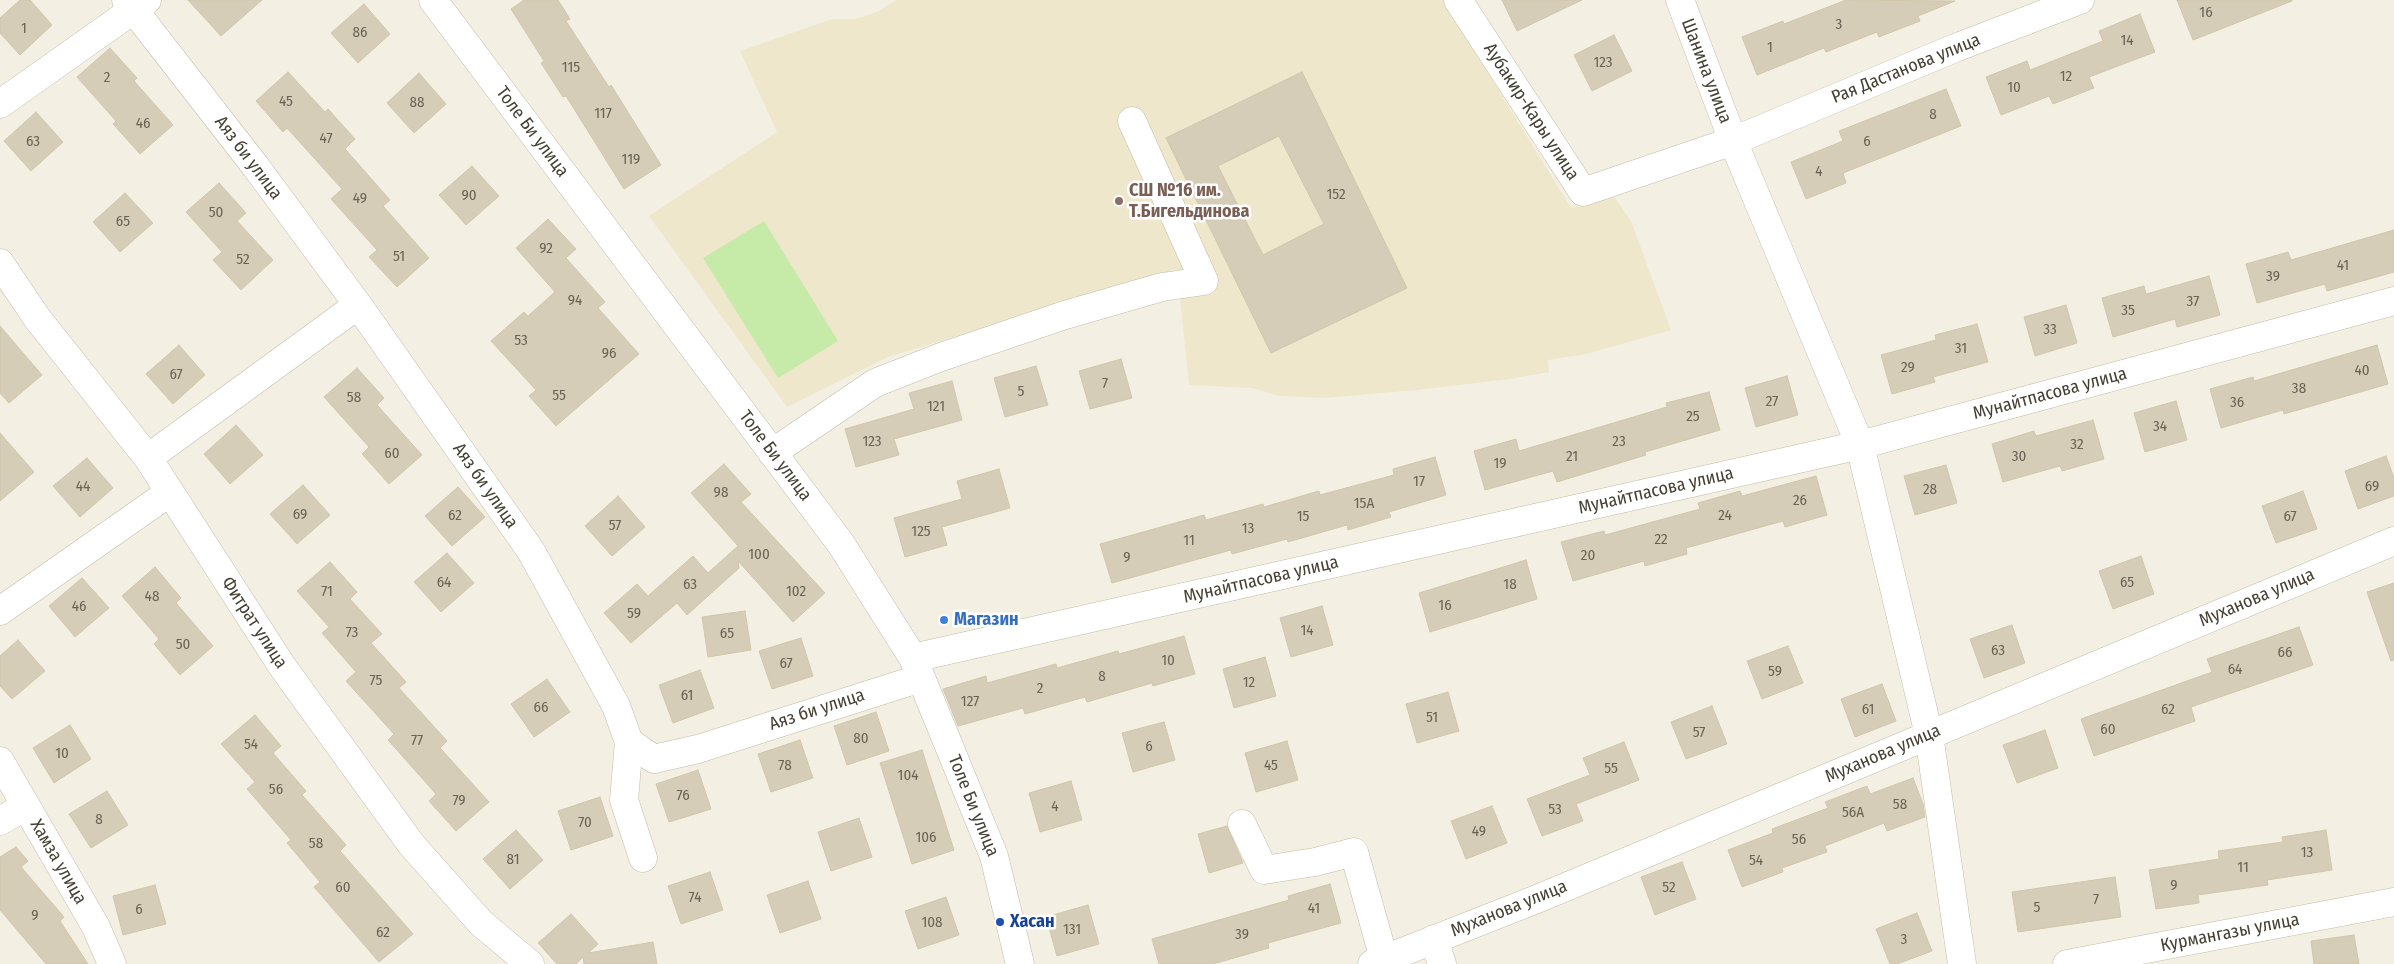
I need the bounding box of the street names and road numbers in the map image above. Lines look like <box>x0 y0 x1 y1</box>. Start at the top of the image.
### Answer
street label: Шанина улица <box>1676 15 1736 127</box>
street label: Рая Дастанова улица <box>1828 29 1984 109</box>
street label: Аубакир-Кары улица <box>1479 39 1583 185</box>
street label: Толе Би улица <box>491 83 573 181</box>
street label: Аяз би улица <box>210 112 286 204</box>
street label: Мунайтпасова улица <box>1971 363 2129 425</box>
street label: Толе Би улица <box>734 407 816 505</box>
street label: Аяз би улица <box>448 439 522 533</box>
street label: Мунайтпасова улица <box>1576 463 1736 519</box>
street label: Мунайтпасова улица <box>1181 552 1341 608</box>
street label: Муханова улица <box>2196 564 2318 632</box>
street label: Фитрат улица <box>216 573 292 673</box>
street label: Аяз би улица <box>767 684 867 736</box>
street label: Муханова улица <box>1822 720 1944 788</box>
street label: Толе Би улица <box>943 752 1003 860</box>
street label: Хамза улица <box>25 816 91 908</box>
street label: Муханова улица <box>1448 876 1570 942</box>
street label: Курмангазы улица <box>2159 909 2301 957</box>

